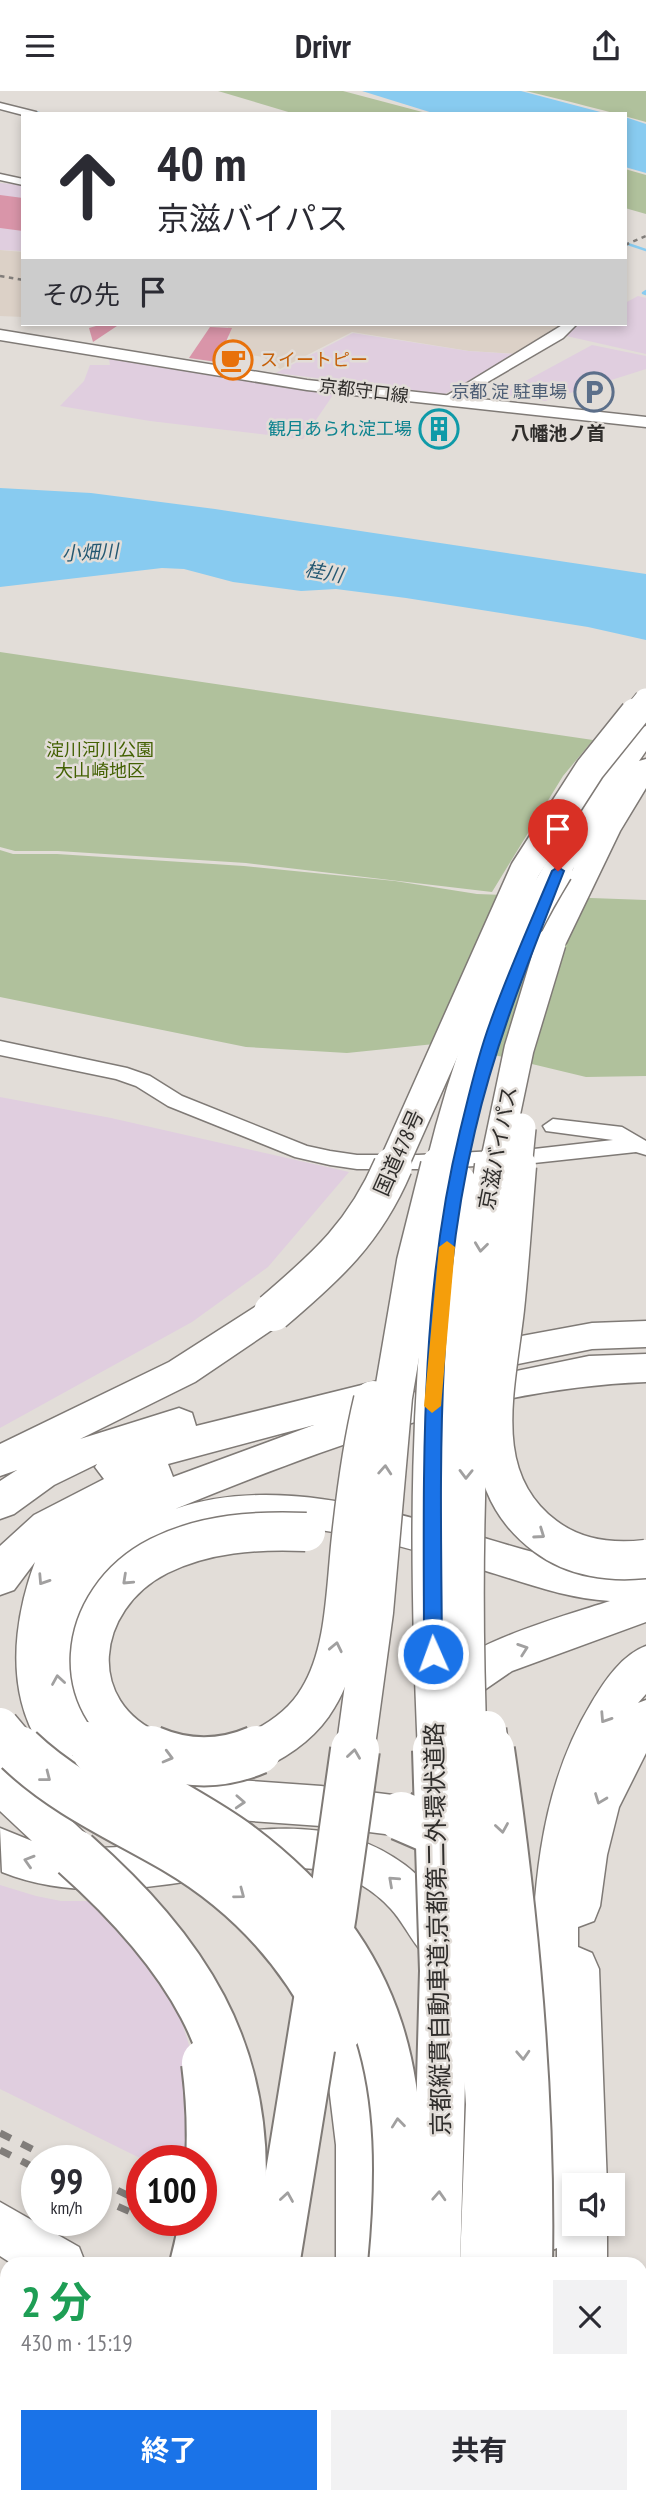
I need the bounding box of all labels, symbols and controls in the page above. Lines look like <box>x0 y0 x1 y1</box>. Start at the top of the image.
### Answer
text: Drivr <box>295 25 351 67</box>
icon: menu <box>21 27 59 65</box>
icon: share <box>587 27 625 65</box>
text: 40 m <box>157 131 246 195</box>
icon: ahead <box>42 140 133 231</box>
text: 京滋バイパス <box>157 197 348 239</box>
icon: arrive <box>134 273 172 311</box>
text: その先 <box>42 278 120 311</box>
cafe icon: スイートピー <box>212 339 254 381</box>
place label: スイートピー <box>260 348 368 371</box>
parking icon: 京都 淀 駐車場 <box>573 371 615 413</box>
street label: 京都守口線 <box>318 374 410 407</box>
place label: 京都 淀 駐車場 <box>451 380 567 403</box>
building icon: 観月あられ淀工場 <box>418 408 460 450</box>
place label: 観月あられ淀工場 <box>268 417 412 440</box>
district label: 八幡池ノ首 <box>510 421 606 445</box>
water label: 小畑川 <box>61 538 121 565</box>
water label: 桂川 <box>303 557 347 587</box>
park label: 淀川河川公園 大山崎地区 <box>46 738 154 782</box>
pin <box>528 799 588 871</box>
icon: arrive <box>539 810 577 848</box>
street label: 京滋バイパス <box>472 1084 523 1212</box>
street label: 国道478号 <box>368 1106 429 1200</box>
one-way arrow <box>473 1242 488 1253</box>
one-way arrow <box>377 1465 392 1476</box>
one-way arrow <box>458 1470 474 1480</box>
one-way arrow <box>532 1526 545 1538</box>
one-way arrow <box>38 1572 51 1585</box>
one-way arrow <box>122 1572 135 1585</box>
position arrow <box>396 1617 470 1691</box>
one-way arrow <box>327 1641 342 1653</box>
one-way arrow <box>516 1643 528 1657</box>
one-way arrow <box>51 1674 66 1686</box>
one-way arrow <box>601 1711 614 1724</box>
street label: 京都縦貫自動車道;京都第二外環状道路 <box>418 1722 457 2136</box>
one-way arrow <box>346 1748 361 1760</box>
one-way arrow <box>162 1749 174 1763</box>
one-way arrow <box>38 1768 51 1781</box>
one-way arrow <box>594 1792 608 1804</box>
one-way arrow <box>234 1794 245 1809</box>
one-way arrow <box>494 1822 509 1834</box>
one-way arrow <box>24 1855 36 1869</box>
one-way arrow <box>388 1876 401 1889</box>
one-way arrow <box>232 1886 245 1898</box>
one-way arrow <box>516 2049 531 2060</box>
one-way arrow <box>391 2117 406 2129</box>
speed limit sign: 100 <box>126 2145 217 2236</box>
text: 99 <box>50 2158 83 2204</box>
map controls <box>562 2173 625 2236</box>
button: sound <box>562 2173 625 2236</box>
one-way arrow <box>279 2191 294 2203</box>
one-way arrow <box>431 2191 446 2202</box>
text: km/h <box>51 2196 82 2219</box>
text: 2 分 <box>21 2274 92 2329</box>
button: close <box>553 2280 627 2354</box>
text: 430 m · 15:19 <box>21 2328 133 2357</box>
button: 終了 <box>21 2410 317 2490</box>
button: 共有 <box>331 2410 627 2490</box>

